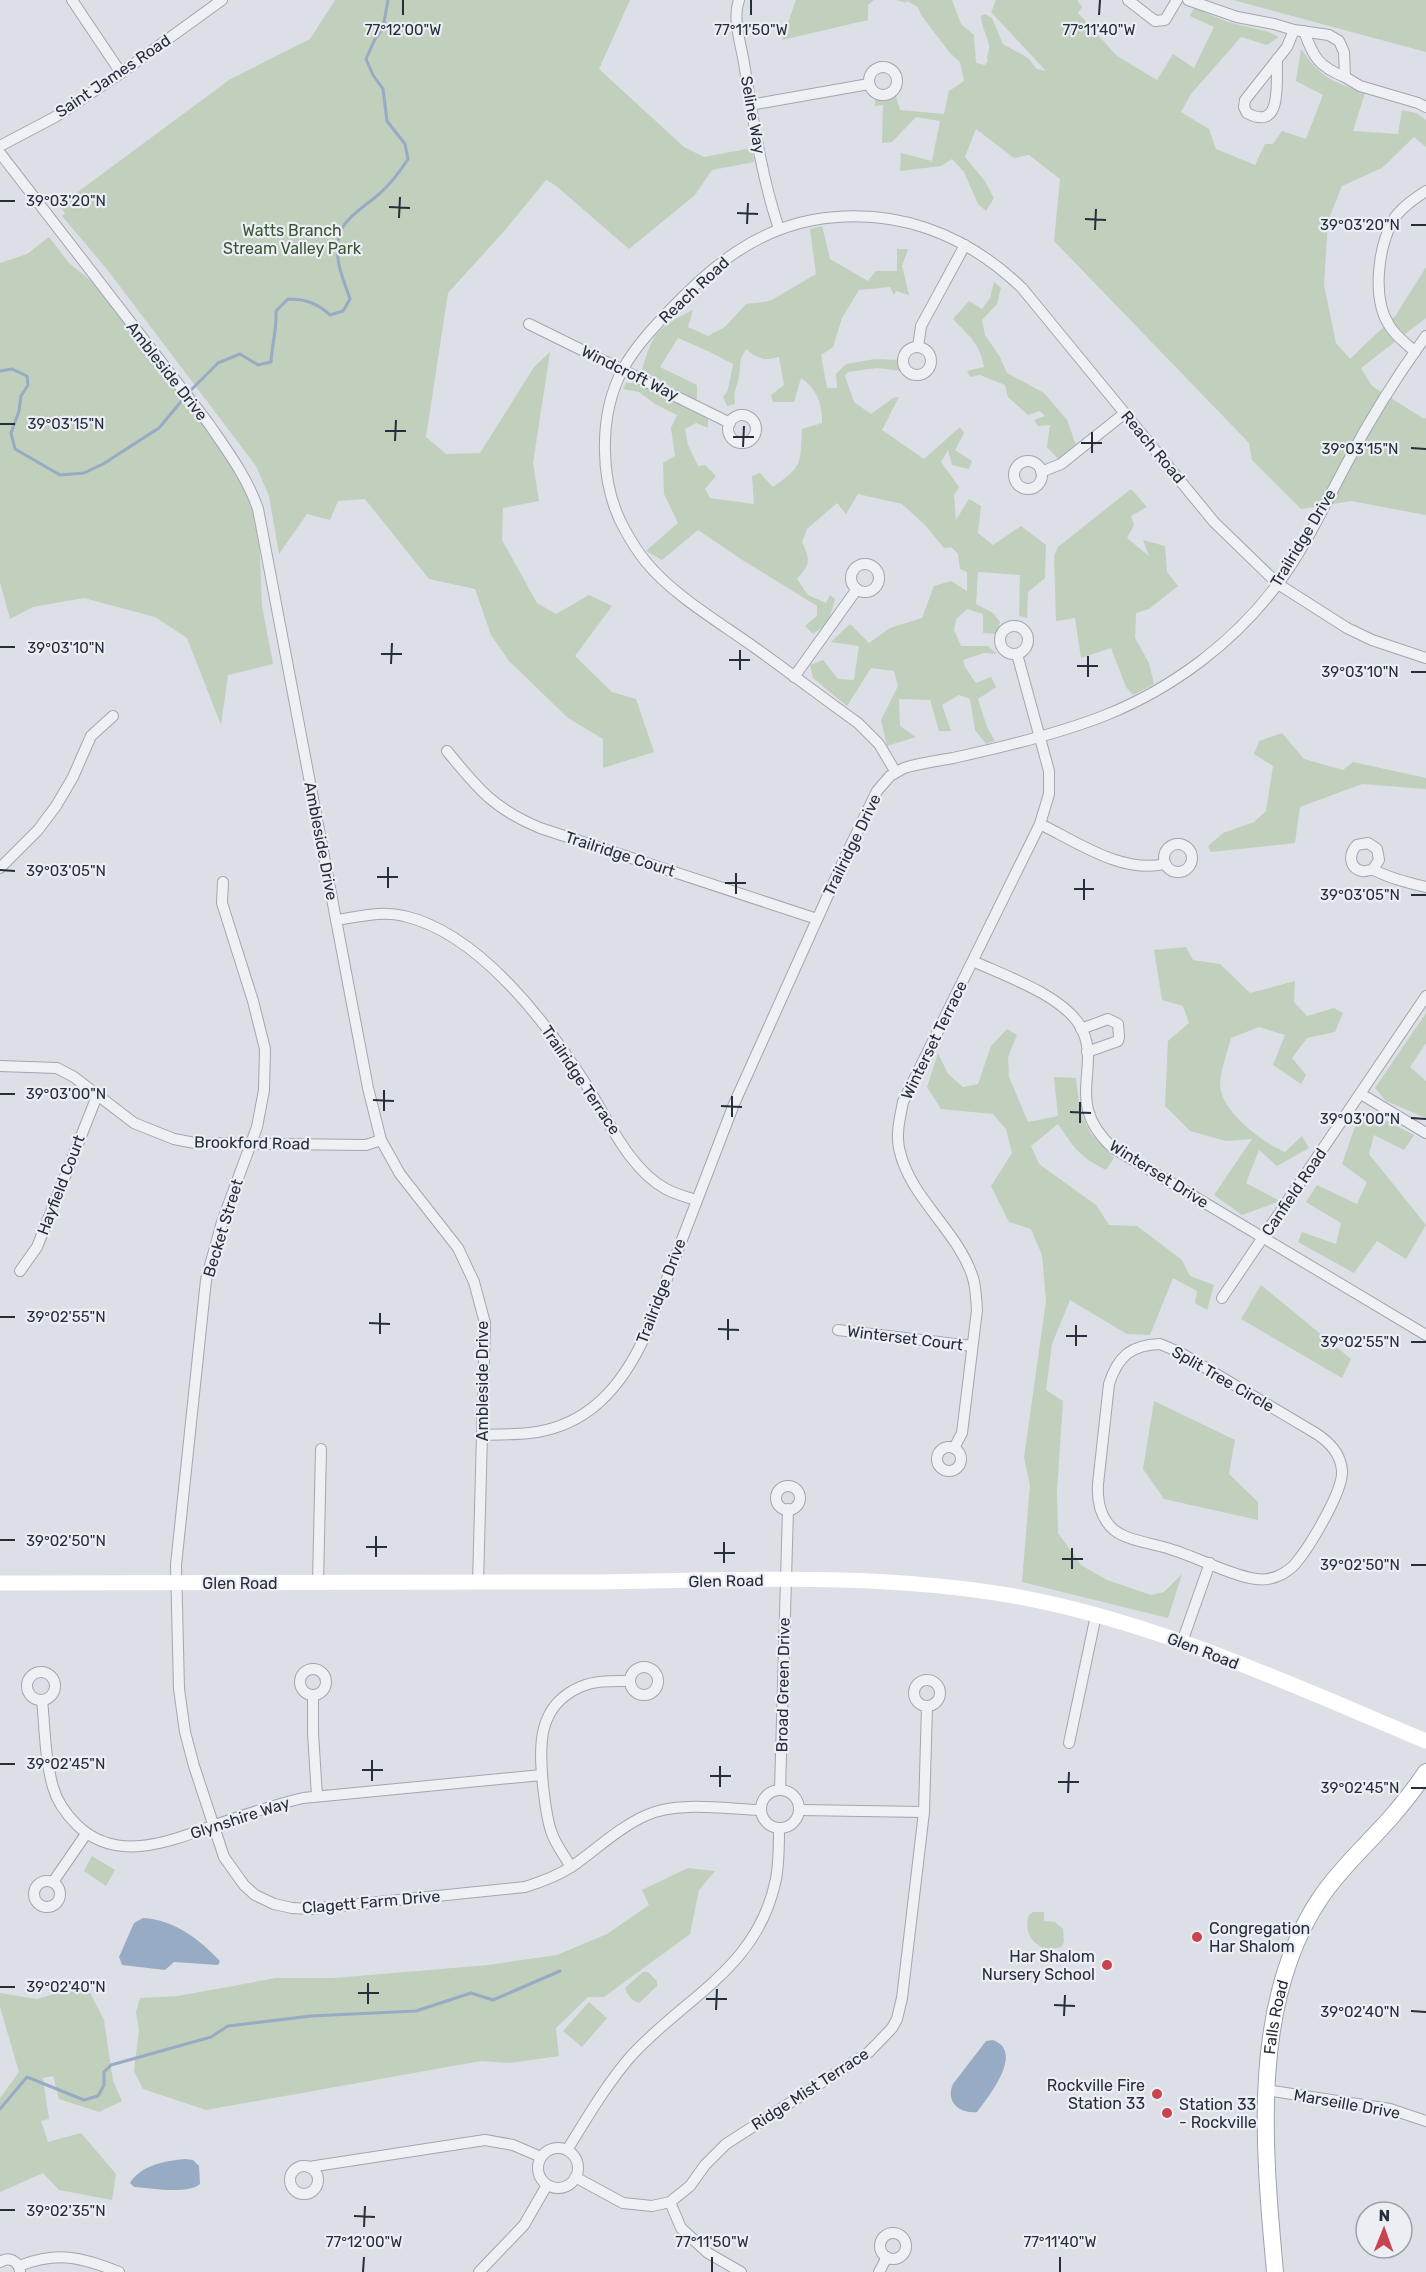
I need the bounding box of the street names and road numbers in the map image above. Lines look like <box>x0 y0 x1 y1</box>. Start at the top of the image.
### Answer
street label: Saint James Road <box>52 31 174 121</box>
street label: Seline Way <box>737 74 769 156</box>
street label: Reach Road <box>655 253 733 327</box>
street label: Ambleside Drive <box>122 318 212 424</box>
street label: Windcroft Way <box>578 341 682 405</box>
street label: Reach Road <box>1117 407 1189 487</box>
street label: Trailridge Drive <box>1266 486 1340 590</box>
street label: Ambleside Drive <box>300 780 342 902</box>
street label: Trailridge Drive <box>819 791 885 899</box>
street label: Trailridge Court <box>563 827 677 881</box>
street label: Winterset Terrace <box>897 977 971 1102</box>
street label: Trailridge Terrace <box>538 1022 625 1138</box>
street label: Hayfield Court <box>33 1132 89 1238</box>
street label: Brookford Road <box>194 1132 310 1154</box>
street label: Winterset Drive <box>1106 1136 1212 1212</box>
street label: Canfield Road <box>1258 1144 1330 1240</box>
street label: Becket Street <box>199 1177 247 1279</box>
street label: Trailridge Drive <box>632 1236 690 1346</box>
street label: Ambleside Drive <box>473 1321 492 1441</box>
street label: Winterset Court <box>846 1321 964 1355</box>
street label: Split Tree Circle <box>1169 1342 1278 1416</box>
street label: Glen Road <box>688 1571 764 1591</box>
street label: Glen Road <box>202 1574 278 1593</box>
street label: Broad Green Drive <box>772 1617 794 1753</box>
street label: Glen Road <box>1164 1629 1242 1673</box>
street label: Glynshire Way <box>188 1793 292 1843</box>
street label: Clagett Farm Drive <box>301 1886 441 1918</box>
street label: Falls Road <box>1259 1978 1292 2055</box>
street label: Ridge Mist Terrace <box>748 2044 872 2134</box>
street label: Marseille Drive <box>1292 2085 1402 2123</box>

